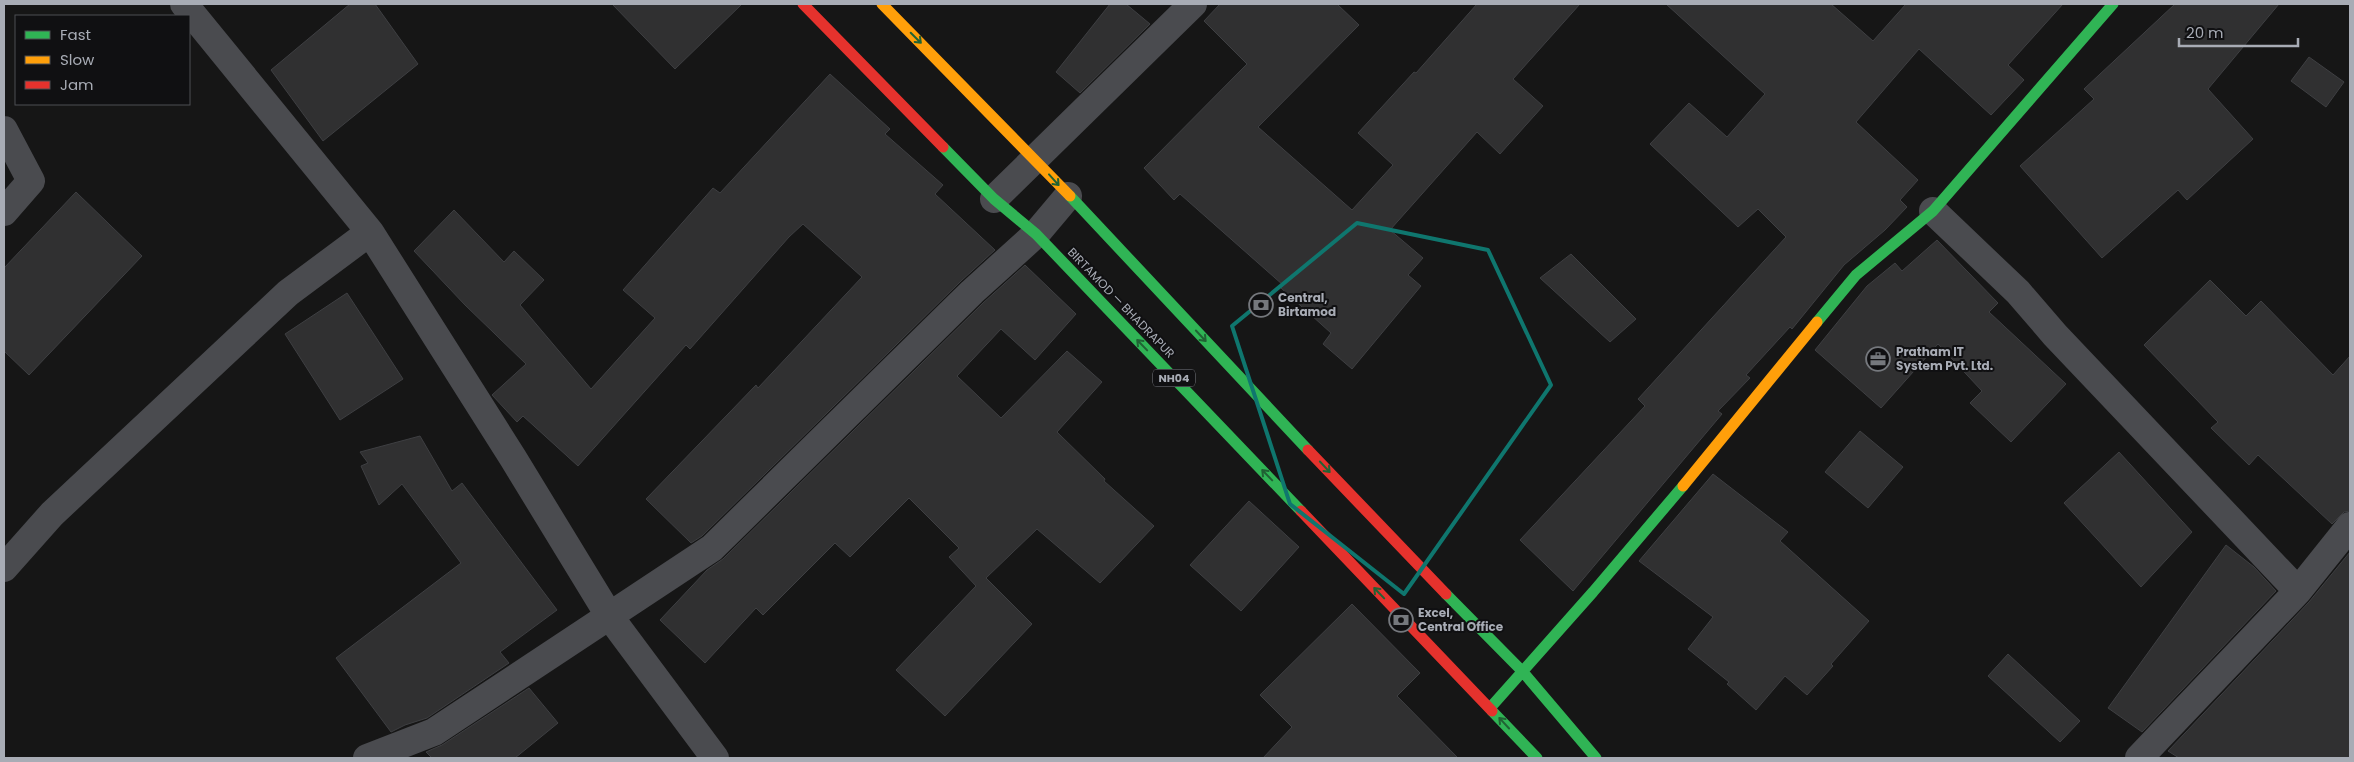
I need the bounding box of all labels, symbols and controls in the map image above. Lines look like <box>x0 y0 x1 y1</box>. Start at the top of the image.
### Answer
legend <box>15 15 190 105</box>
scale bar <box>2179 15 2298 47</box>
text: 20 m <box>2186 22 2224 43</box>
text: Fast <box>60 24 91 45</box>
one-way arrow <box>910 32 922 45</box>
text: Slow <box>60 49 95 70</box>
text: Jam <box>60 74 94 95</box>
one-way arrow <box>1048 173 1060 186</box>
street label: BIRTAMOD — BHADRAPUR <box>1064 244 1179 362</box>
place label: Central, Birtamod <box>1278 289 1336 320</box>
bank icon: Central, Birtamod <box>1248 292 1274 318</box>
one-way arrow <box>1195 330 1207 343</box>
one-way arrow <box>1137 340 1149 352</box>
place label: Pratham IT System Pvt. Ltd. <box>1896 343 1993 374</box>
office icon: Pratham IT System Pvt. Ltd. <box>1865 346 1891 372</box>
road number: NH04 <box>1153 369 1195 386</box>
one-way arrow <box>1319 461 1331 473</box>
one-way arrow <box>1261 469 1273 481</box>
one-way arrow <box>1373 586 1385 599</box>
place label: Excel, Central Office <box>1418 604 1504 635</box>
bank icon: Excel, Central Office <box>1388 607 1414 633</box>
one-way arrow <box>1498 716 1510 729</box>

